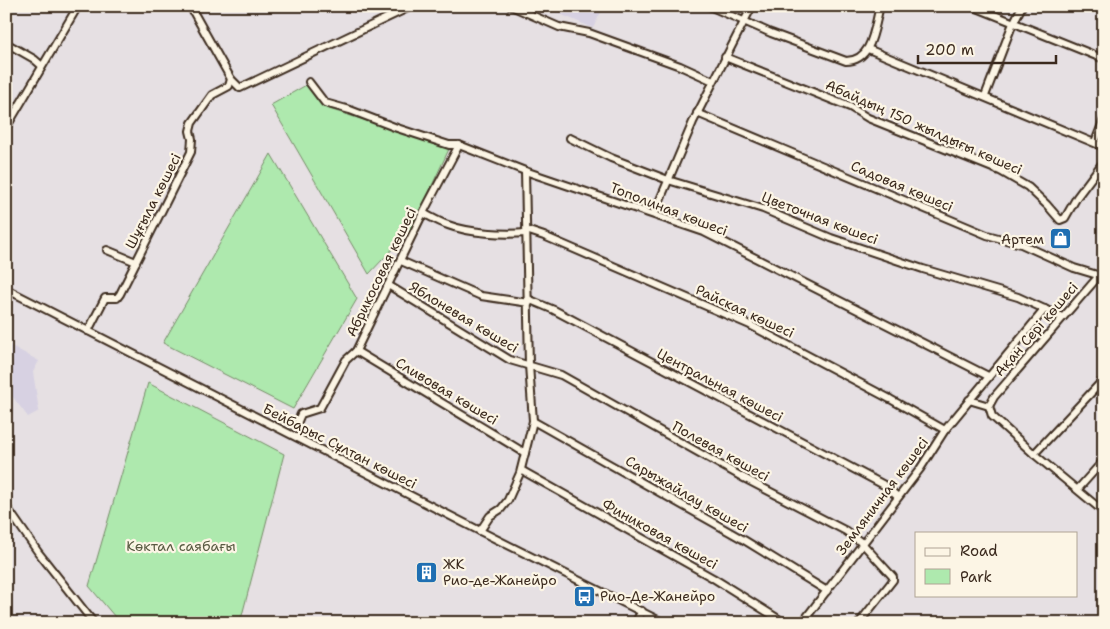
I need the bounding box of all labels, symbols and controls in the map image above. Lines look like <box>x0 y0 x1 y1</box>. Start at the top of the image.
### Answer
scale bar <box>918 32 1055 64</box>
text: 200 m <box>925 40 974 60</box>
street label: Абайдың 150 жылдығы көшесі <box>823 75 1025 179</box>
street label: Шұғыла көшесі <box>121 150 185 252</box>
street label: Садовая көшесі <box>848 156 956 216</box>
street label: Тополиная көшесі <box>608 178 730 240</box>
street label: Цветочная көшесі <box>759 187 881 249</box>
street label: Абрикосовая көшесі <box>342 204 420 340</box>
shop icon: Артем <box>1048 227 1072 251</box>
place label: Артем <box>1001 230 1044 248</box>
street label: Яблоневая көшесі <box>406 277 522 357</box>
street label: Ақан Сері көшесі <box>990 278 1082 380</box>
street label: Райская көшесі <box>693 280 797 342</box>
street label: Центральная көшесі <box>654 344 786 426</box>
street label: Сливовая көшесі <box>393 353 501 429</box>
street label: Бейбарыс Сұлтан көшесі <box>260 399 420 493</box>
street label: Полевая көшесі <box>669 417 773 485</box>
street label: Земляничная көшесі <box>832 434 932 558</box>
street label: Сарыжайлау көшесі <box>622 451 752 537</box>
street label: Финиковая көшесі <box>599 495 721 573</box>
legend <box>915 532 1078 596</box>
park label: Көктал саябағы <box>126 537 236 555</box>
text: Road <box>960 541 998 561</box>
place label: ЖК Рио-де-Жанейро <box>443 555 557 589</box>
building icon: ЖК Рио-де-Жанейро <box>415 560 439 584</box>
text: Park <box>960 567 992 587</box>
bus stop icon: Рио-Де-Жанейро <box>572 584 596 608</box>
place label: Рио-Де-Жанейро <box>600 587 715 605</box>

